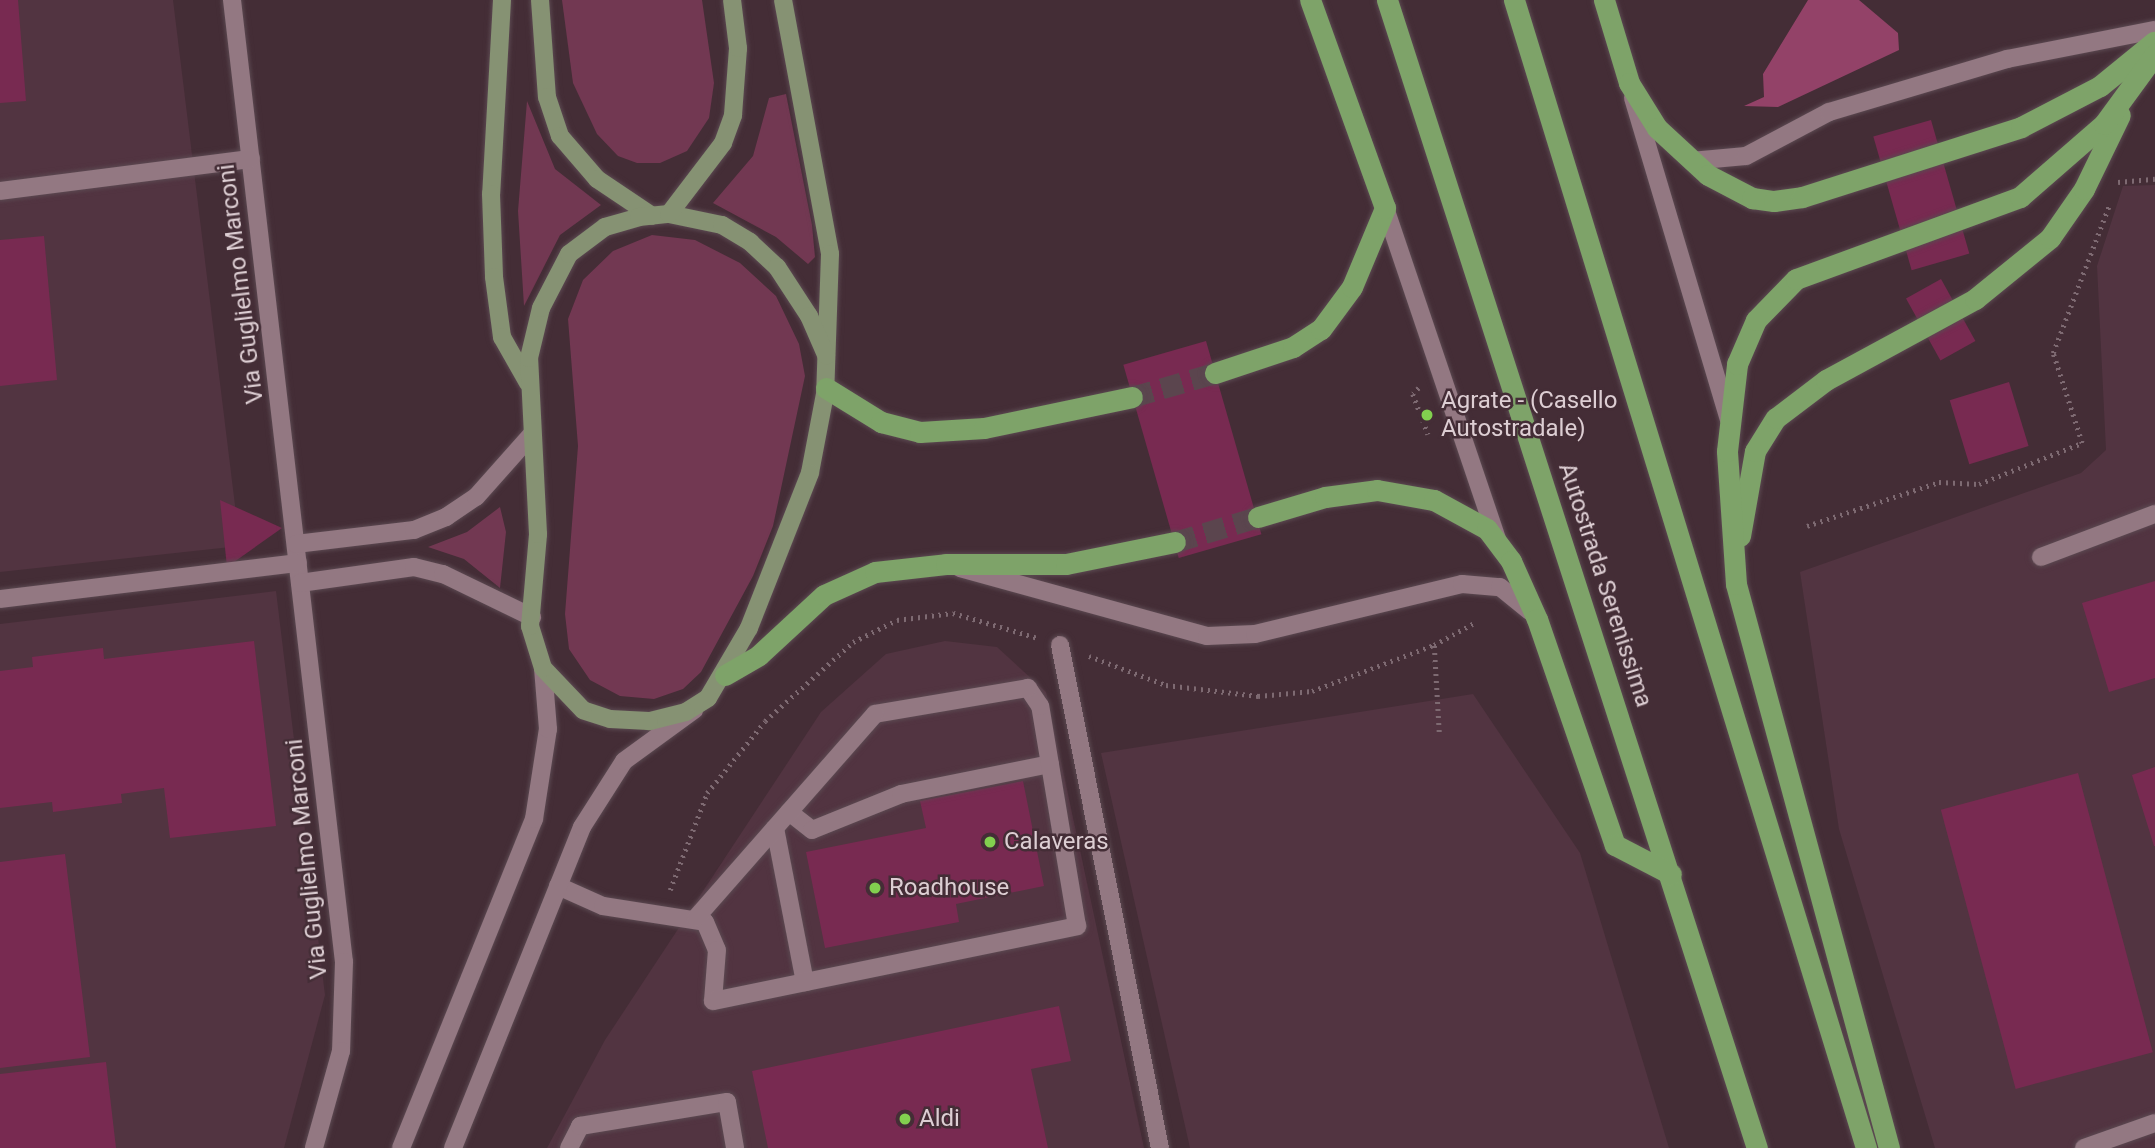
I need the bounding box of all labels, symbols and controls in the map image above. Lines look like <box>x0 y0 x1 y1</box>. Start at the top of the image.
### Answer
street label: Via Guglielmo Marconi <box>212 162 270 406</box>
place label: Agrate - (Casello Autostradale) <box>1441 387 1617 443</box>
marker: Agrate - (Casello Autostradale) <box>1419 407 1435 423</box>
street label: Autostrada Serenissima <box>1552 459 1658 711</box>
street label: Via Guglielmo Marconi <box>280 737 334 981</box>
place label: Calaveras <box>1004 828 1109 856</box>
marker: Calaveras <box>982 834 998 850</box>
place label: Roadhouse <box>889 874 1009 902</box>
marker: Roadhouse <box>867 880 883 896</box>
place label: Aldi <box>919 1105 960 1133</box>
marker: Aldi <box>897 1111 913 1127</box>

